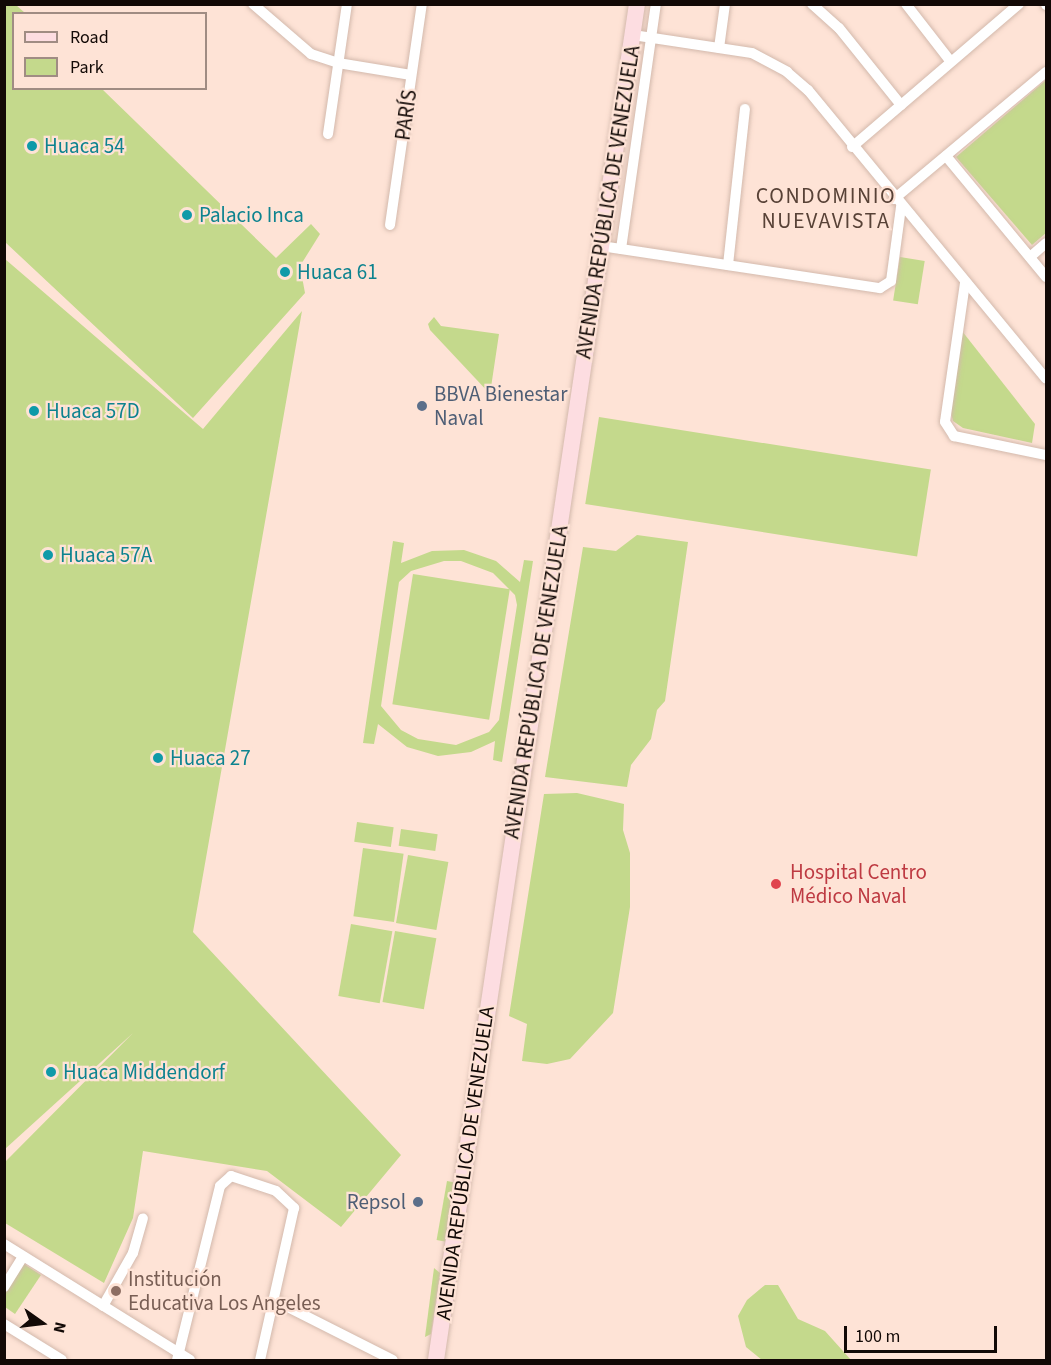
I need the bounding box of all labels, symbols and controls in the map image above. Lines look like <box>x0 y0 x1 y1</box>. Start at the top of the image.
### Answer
legend <box>12 12 207 90</box>
text: Road <box>70 25 109 50</box>
street label: AVENIDA REPÚBLICA DE VENEZUELA <box>571 44 645 360</box>
text: Park <box>70 55 104 80</box>
street label: PARÍS <box>390 88 422 142</box>
place label: Huaca 54 <box>44 133 125 159</box>
marker: Huaca 54 <box>25 139 39 153</box>
district label: CONDOMINIO NUEVAVISTA <box>756 183 896 234</box>
place label: Palacio Inca <box>199 202 304 228</box>
marker: Palacio Inca <box>180 208 194 222</box>
place label: Huaca 61 <box>297 259 378 285</box>
marker: Huaca 61 <box>278 265 292 279</box>
place label: BBVA Bienestar Naval <box>434 381 567 431</box>
place label: Huaca 57D <box>46 398 140 424</box>
marker: BBVA Bienestar Naval <box>415 399 429 413</box>
marker: Huaca 57D <box>27 404 41 418</box>
street label: AVENIDA REPÚBLICA DE VENEZUELA <box>499 524 573 840</box>
place label: Huaca 57A <box>60 542 152 568</box>
marker: Huaca 57A <box>41 548 55 562</box>
place label: Huaca 27 <box>170 745 251 771</box>
marker: Huaca 27 <box>151 751 165 765</box>
place label: Hospital Centro Médico Naval <box>790 859 927 909</box>
marker: Hospital Centro Médico Naval <box>767 875 785 893</box>
street label: AVENIDA REPÚBLICA DE VENEZUELA <box>430 1004 500 1322</box>
place label: Huaca Middendorf <box>63 1059 225 1085</box>
marker: Huaca Middendorf <box>44 1065 58 1079</box>
place label: Repsol <box>347 1189 406 1215</box>
marker: Repsol <box>411 1195 425 1209</box>
place label: Institución Educativa Los Angeles <box>128 1266 320 1316</box>
marker: Institución Educativa Los Angeles <box>109 1284 123 1298</box>
north arrow <box>12 1293 72 1353</box>
scale bar <box>847 1314 1000 1352</box>
text: N <box>48 1320 71 1335</box>
text: 100 m <box>855 1324 900 1349</box>

